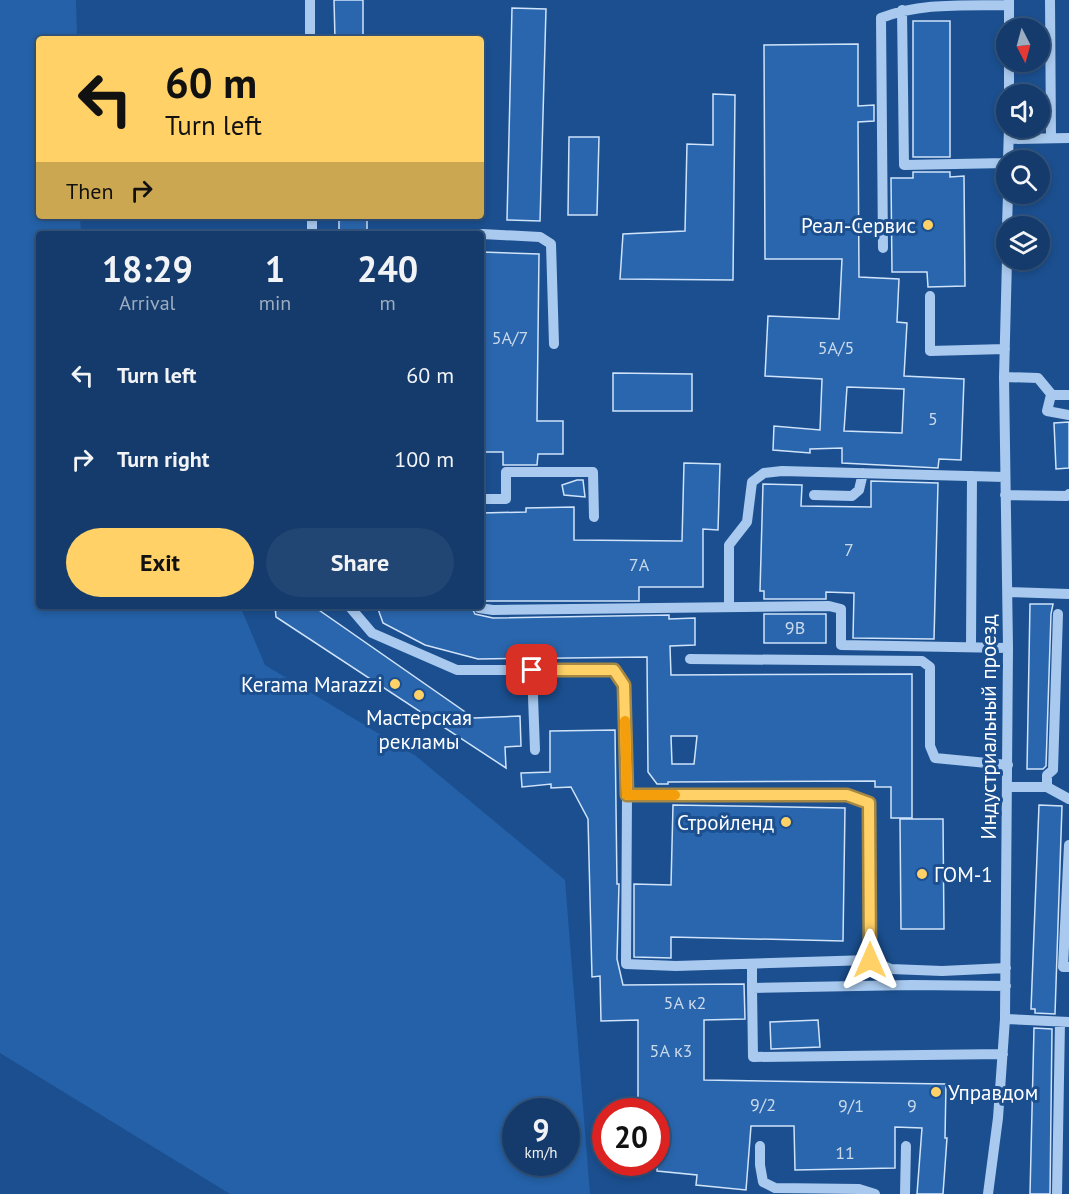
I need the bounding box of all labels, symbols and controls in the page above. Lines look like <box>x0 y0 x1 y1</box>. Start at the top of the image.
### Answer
north arrow <box>996 18 1050 72</box>
map controls <box>996 18 1050 270</box>
text: 60 m <box>165 55 257 110</box>
icon: left <box>66 60 144 138</box>
button: sound <box>996 84 1050 138</box>
text: Turn left <box>165 108 262 142</box>
button: search <box>996 150 1050 204</box>
icon: right <box>125 174 158 207</box>
text: Then <box>66 177 113 205</box>
place label: Реал-Сервис <box>801 212 916 239</box>
button: layers <box>996 216 1050 270</box>
marker: Реал-Сервис <box>921 218 935 232</box>
text: 18:29 <box>102 245 193 292</box>
text: 1 <box>265 245 285 292</box>
text: 240 <box>357 245 418 292</box>
text: Arrival <box>119 290 175 316</box>
text: min <box>259 290 291 316</box>
text: m <box>380 290 396 316</box>
house number: 5А/7 <box>492 326 528 349</box>
house number: 5А/5 <box>818 336 854 359</box>
icon: left <box>66 359 99 392</box>
text: Turn left <box>117 361 197 389</box>
text: 60 m <box>406 361 454 389</box>
house number: 5 <box>928 407 938 430</box>
icon: right <box>66 443 99 476</box>
text: Turn right <box>117 445 209 473</box>
text: 100 m <box>394 445 454 473</box>
button: Exit <box>66 528 254 597</box>
button: Share <box>266 528 454 597</box>
house number: 7 <box>844 538 854 561</box>
house number: 7А <box>629 553 650 576</box>
street label: Индустриальный проезд <box>975 614 1002 840</box>
house number: 9В <box>785 616 805 639</box>
pin <box>506 644 557 695</box>
icon: arrive <box>515 653 548 686</box>
place label: Kerama Marazzi <box>241 671 383 698</box>
marker: Kerama Marazzi <box>388 677 402 691</box>
marker: Мастерская рекламы <box>412 688 426 702</box>
place label: Мастерская рекламы <box>366 704 472 755</box>
place label: Стройленд <box>677 809 774 836</box>
marker: Стройленд <box>779 815 793 829</box>
place label: ГОМ-1 <box>934 861 993 888</box>
marker: ГОМ-1 <box>915 867 929 881</box>
position arrow <box>838 928 902 992</box>
house number: 5А к2 <box>664 991 706 1014</box>
house number: 5А к3 <box>650 1039 692 1062</box>
place label: Управдом <box>948 1079 1038 1106</box>
marker: Управдом <box>929 1085 943 1099</box>
house number: 9/2 <box>750 1093 776 1116</box>
house number: 9/1 <box>838 1094 864 1117</box>
house number: 9 <box>907 1094 917 1117</box>
speed limit sign: 20 <box>592 1098 670 1176</box>
text: 9 <box>532 1110 550 1149</box>
house number: 11 <box>835 1141 855 1164</box>
text: km/h <box>525 1143 557 1162</box>

